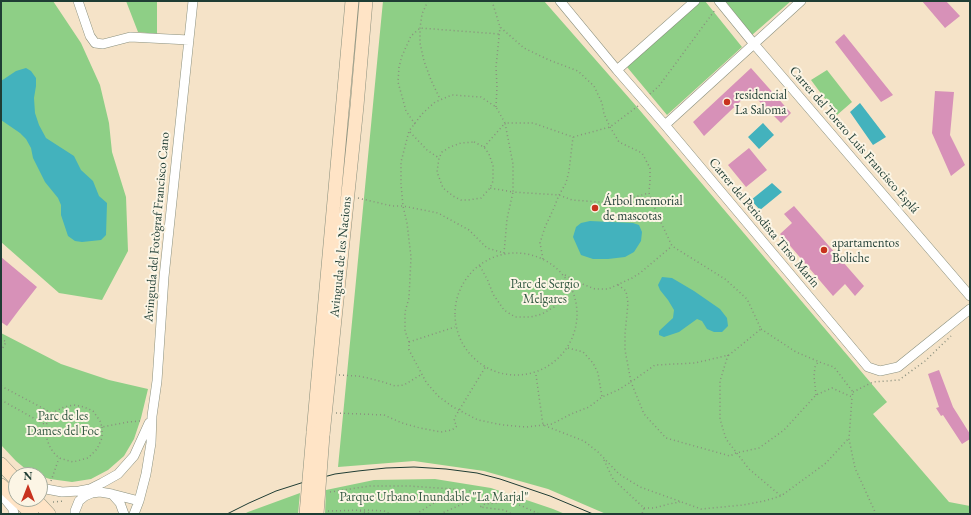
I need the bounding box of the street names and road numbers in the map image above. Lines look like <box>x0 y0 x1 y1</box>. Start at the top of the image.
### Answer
street label: Carrer del Torero Luis Francisco Esplá <box>786 63 922 217</box>
street label: Avinguda del Fotògraf Francisco Cano <box>141 131 173 323</box>
street label: Carrer del Periodista Tirso Marín <box>705 155 823 291</box>
street label: Avinguda de les Nacions <box>327 196 355 318</box>

